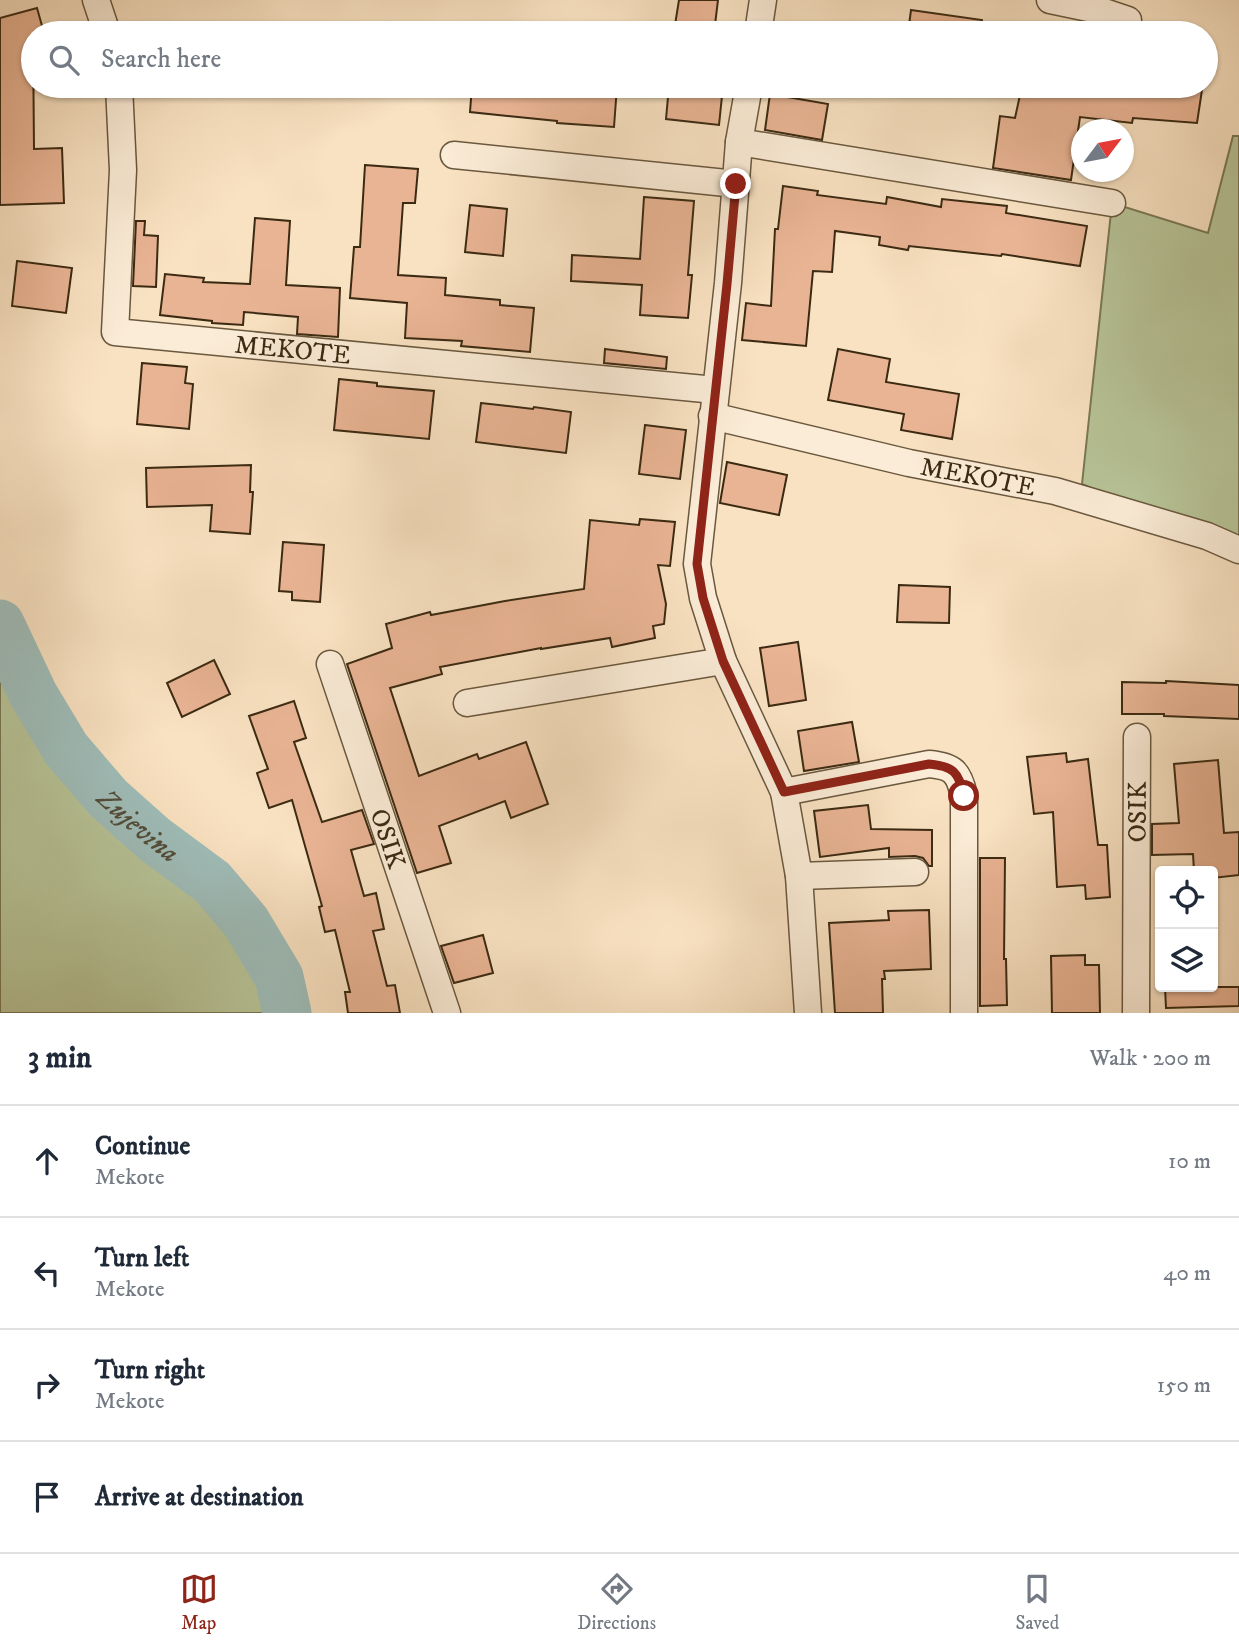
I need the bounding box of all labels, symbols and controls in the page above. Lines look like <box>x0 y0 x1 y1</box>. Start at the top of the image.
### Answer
search box <box>21 21 1218 98</box>
icon: search <box>45 41 83 79</box>
text: Search here <box>101 43 221 76</box>
north arrow <box>1071 119 1134 182</box>
route end <box>720 168 751 199</box>
street label: MEKOTE <box>233 329 352 373</box>
street label: MEKOTE <box>918 451 1038 505</box>
water label: Zujevina <box>88 780 186 871</box>
route start <box>948 780 979 811</box>
street label: OSIK <box>1122 781 1155 843</box>
street label: OSIK <box>362 805 413 874</box>
map controls <box>1155 866 1218 992</box>
button: locate <box>1155 866 1218 929</box>
button: layers <box>1155 929 1218 992</box>
text: 3 min <box>28 1040 92 1077</box>
text: Walk · 200 m <box>1090 1044 1211 1073</box>
text: Continue <box>95 1130 190 1163</box>
icon: ahead <box>28 1142 66 1180</box>
text: 10 m <box>1168 1147 1211 1176</box>
text: Mekote <box>95 1163 164 1192</box>
text: Turn left <box>95 1242 189 1275</box>
icon: left <box>28 1254 66 1292</box>
text: 40 m <box>1163 1259 1211 1288</box>
text: Mekote <box>95 1275 164 1304</box>
text: Turn right <box>95 1354 205 1387</box>
icon: right <box>28 1366 66 1404</box>
text: 150 m <box>1157 1371 1211 1400</box>
text: Mekote <box>95 1387 164 1416</box>
icon: arrive <box>28 1478 66 1516</box>
text: Arrive at destination <box>95 1481 304 1514</box>
tab: Map <box>180 1570 218 1635</box>
tab: Directions <box>577 1570 656 1635</box>
tab: Saved <box>1016 1570 1059 1635</box>

